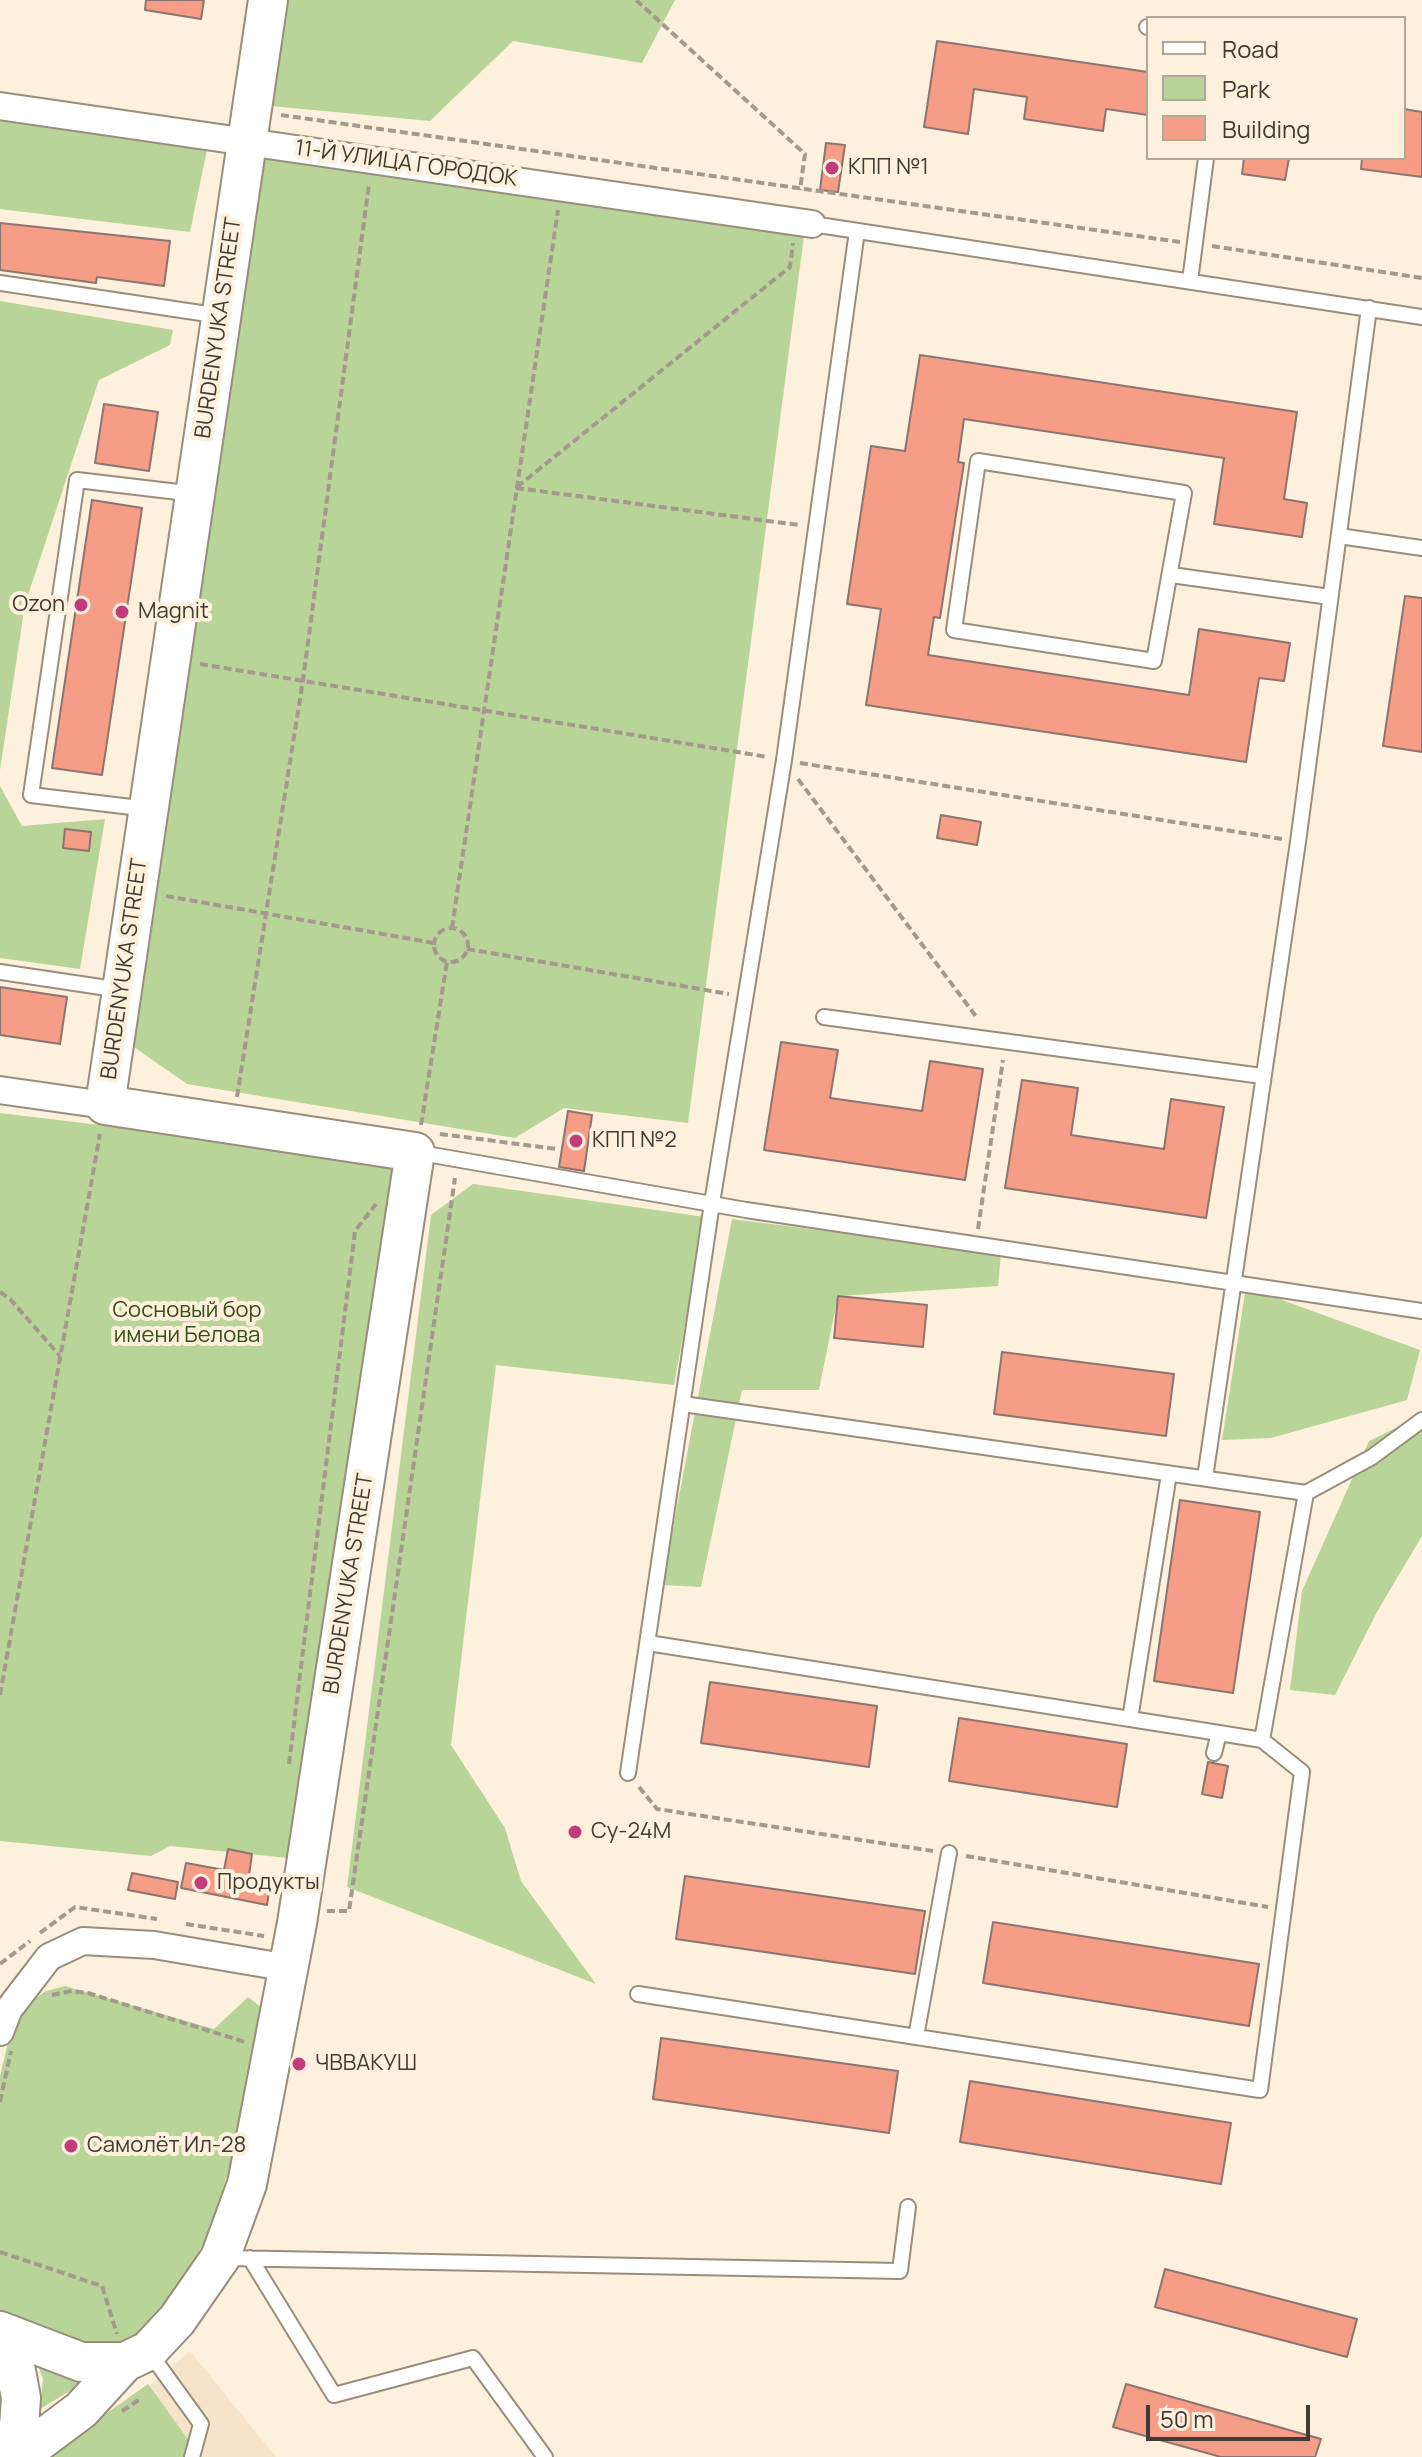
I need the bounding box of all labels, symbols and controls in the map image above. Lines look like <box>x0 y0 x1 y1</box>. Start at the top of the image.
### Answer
legend <box>1146 16 1406 160</box>
text: Road <box>1222 32 1279 65</box>
text: Park <box>1222 72 1270 105</box>
text: Building <box>1222 112 1310 145</box>
street label: 11-Й УЛИЦА ГОРОДОК <box>293 135 519 193</box>
place label: КПП №1 <box>848 155 929 181</box>
marker: КПП №1 <box>823 159 841 177</box>
street label: BURDENYUKA STREET <box>190 216 248 440</box>
place label: Ozon <box>12 592 65 618</box>
marker: Ozon <box>72 596 90 614</box>
place label: Magnit <box>138 599 209 625</box>
marker: Magnit <box>113 603 131 621</box>
street label: BURDENYUKA STREET <box>96 857 154 1081</box>
place label: КПП №2 <box>592 1128 677 1154</box>
marker: КПП №2 <box>567 1132 585 1150</box>
park label: Сосновый бор имени Белова <box>112 1298 262 1350</box>
street label: BURDENYUKA STREET <box>319 1472 379 1696</box>
place label: Су-24М <box>591 1819 671 1845</box>
marker: Су-24М <box>566 1823 584 1841</box>
place label: Продукты <box>217 1870 320 1896</box>
marker: Продукты <box>192 1874 210 1892</box>
place label: ЧВВАКУШ <box>315 2051 417 2077</box>
marker: ЧВВАКУШ <box>290 2055 308 2073</box>
place label: Самолёт Ил-28 <box>87 2133 246 2159</box>
marker: Самолёт Ил-28 <box>62 2137 80 2155</box>
scale bar <box>1150 2389 1314 2439</box>
text: 50 m <box>1160 2402 1214 2435</box>

